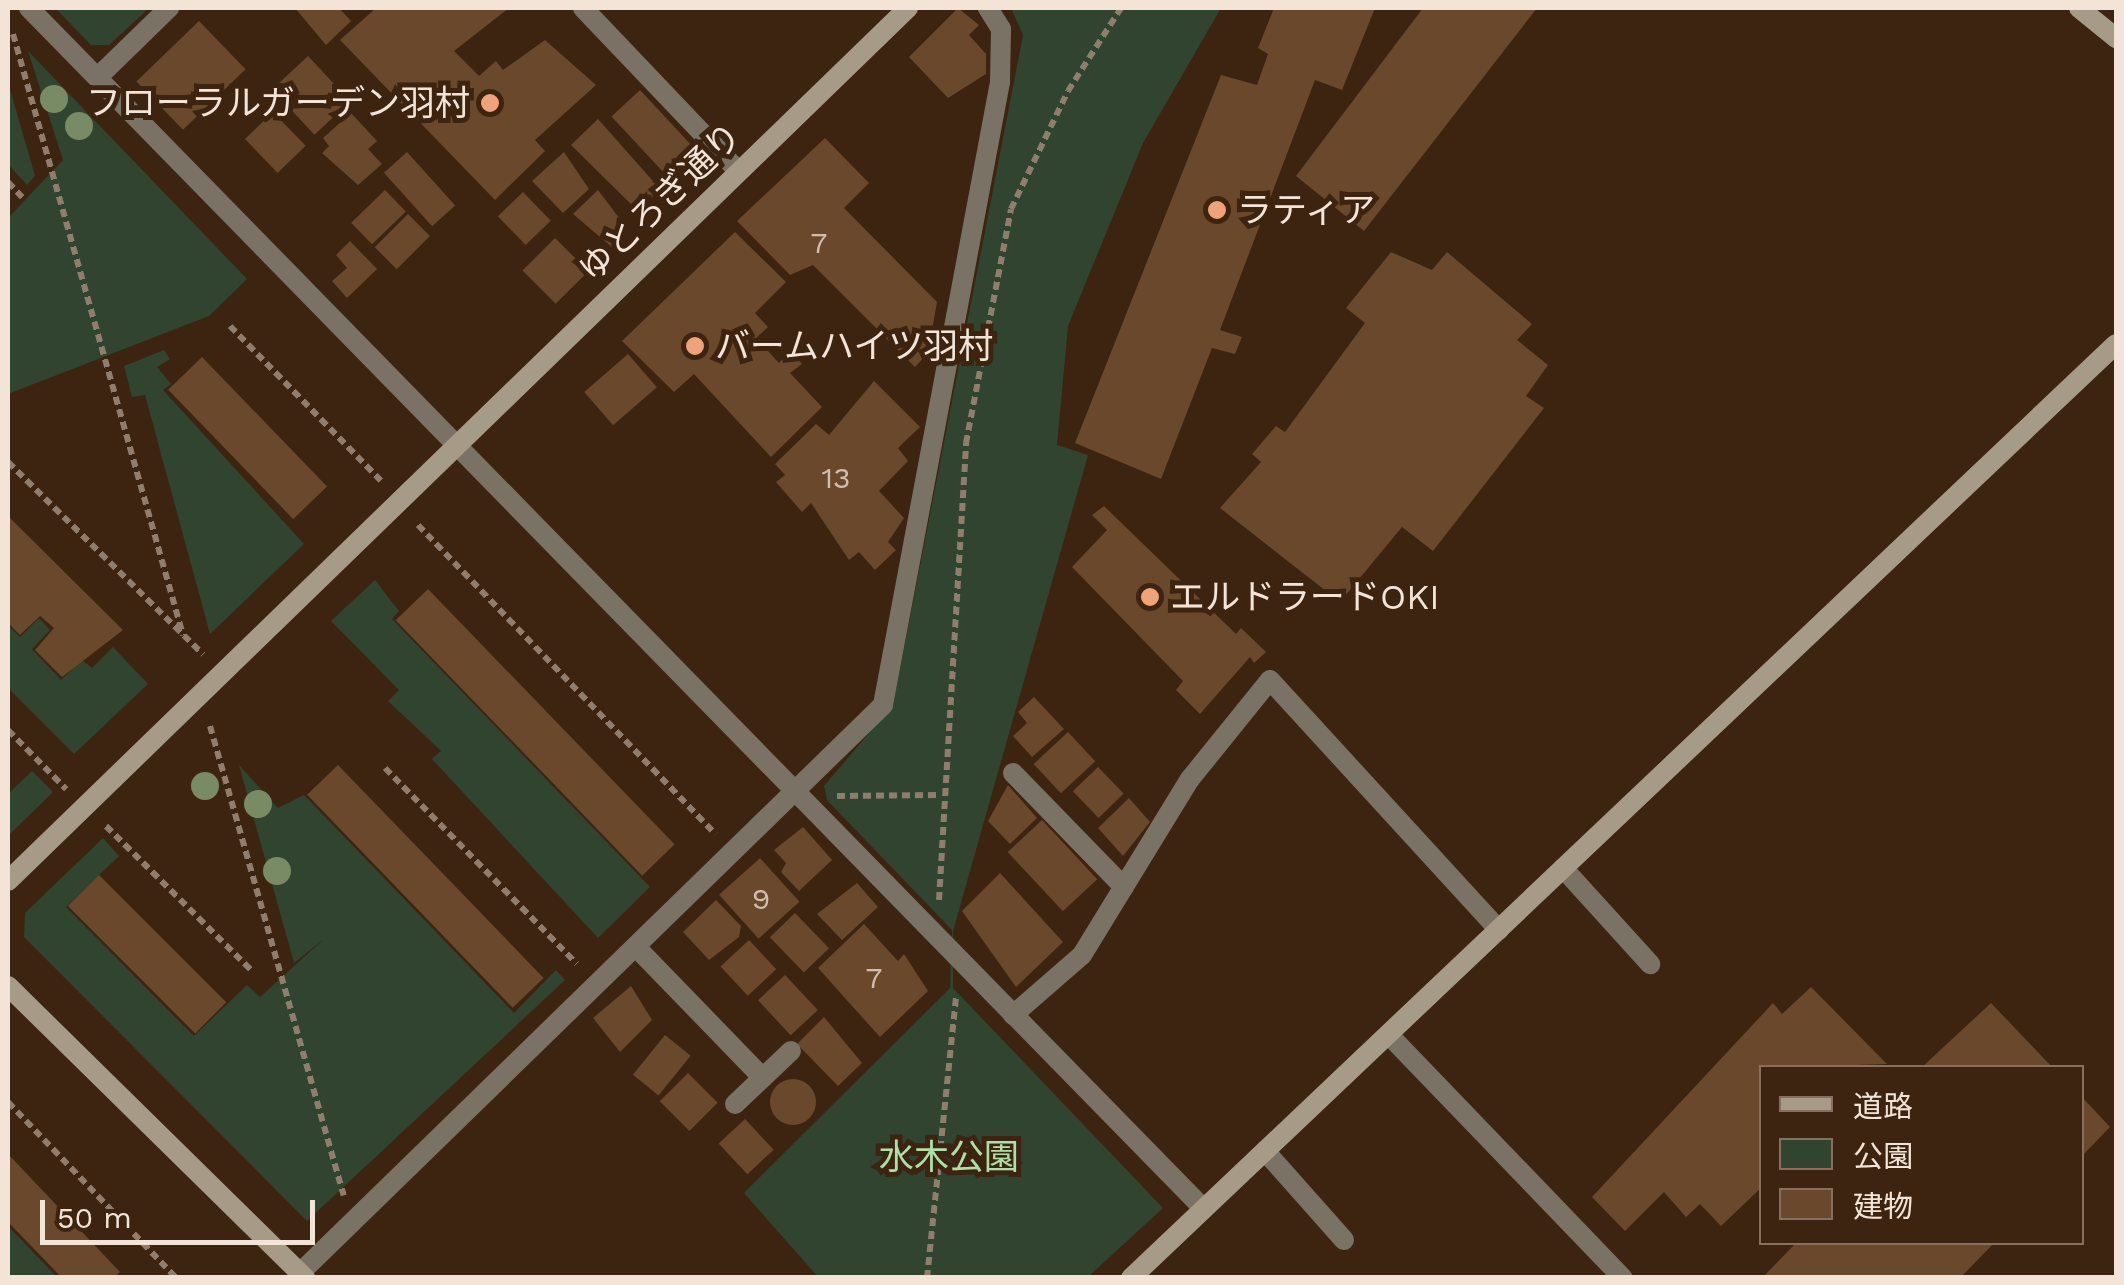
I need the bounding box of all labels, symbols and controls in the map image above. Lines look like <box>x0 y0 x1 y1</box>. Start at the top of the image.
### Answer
place label: フローラルガーデン羽村 <box>85 82 470 124</box>
marker: フローラルガーデン羽村 <box>479 92 501 114</box>
street label: ゆとろぎ通り <box>570 114 750 290</box>
place label: ラティア <box>1237 189 1377 231</box>
marker: ラティア <box>1206 199 1228 221</box>
house number: 7 <box>811 225 827 261</box>
place label: バームハイツ羽村 <box>715 325 995 367</box>
marker: バームハイツ羽村 <box>684 335 706 357</box>
house number: 13 <box>821 460 851 496</box>
place label: エルドラードOKI <box>1170 576 1439 618</box>
marker: エルドラードOKI <box>1139 586 1161 608</box>
house number: 9 <box>752 881 770 917</box>
house number: 7 <box>866 960 882 996</box>
legend <box>1759 1065 2084 1245</box>
text: 道路 <box>1853 1089 1913 1124</box>
park label: 水木公園 <box>879 1136 1019 1178</box>
text: 公園 <box>1853 1139 1913 1174</box>
scale bar <box>45 1180 320 1242</box>
text: 建物 <box>1853 1189 1913 1224</box>
text: 50 m <box>57 1200 132 1235</box>

